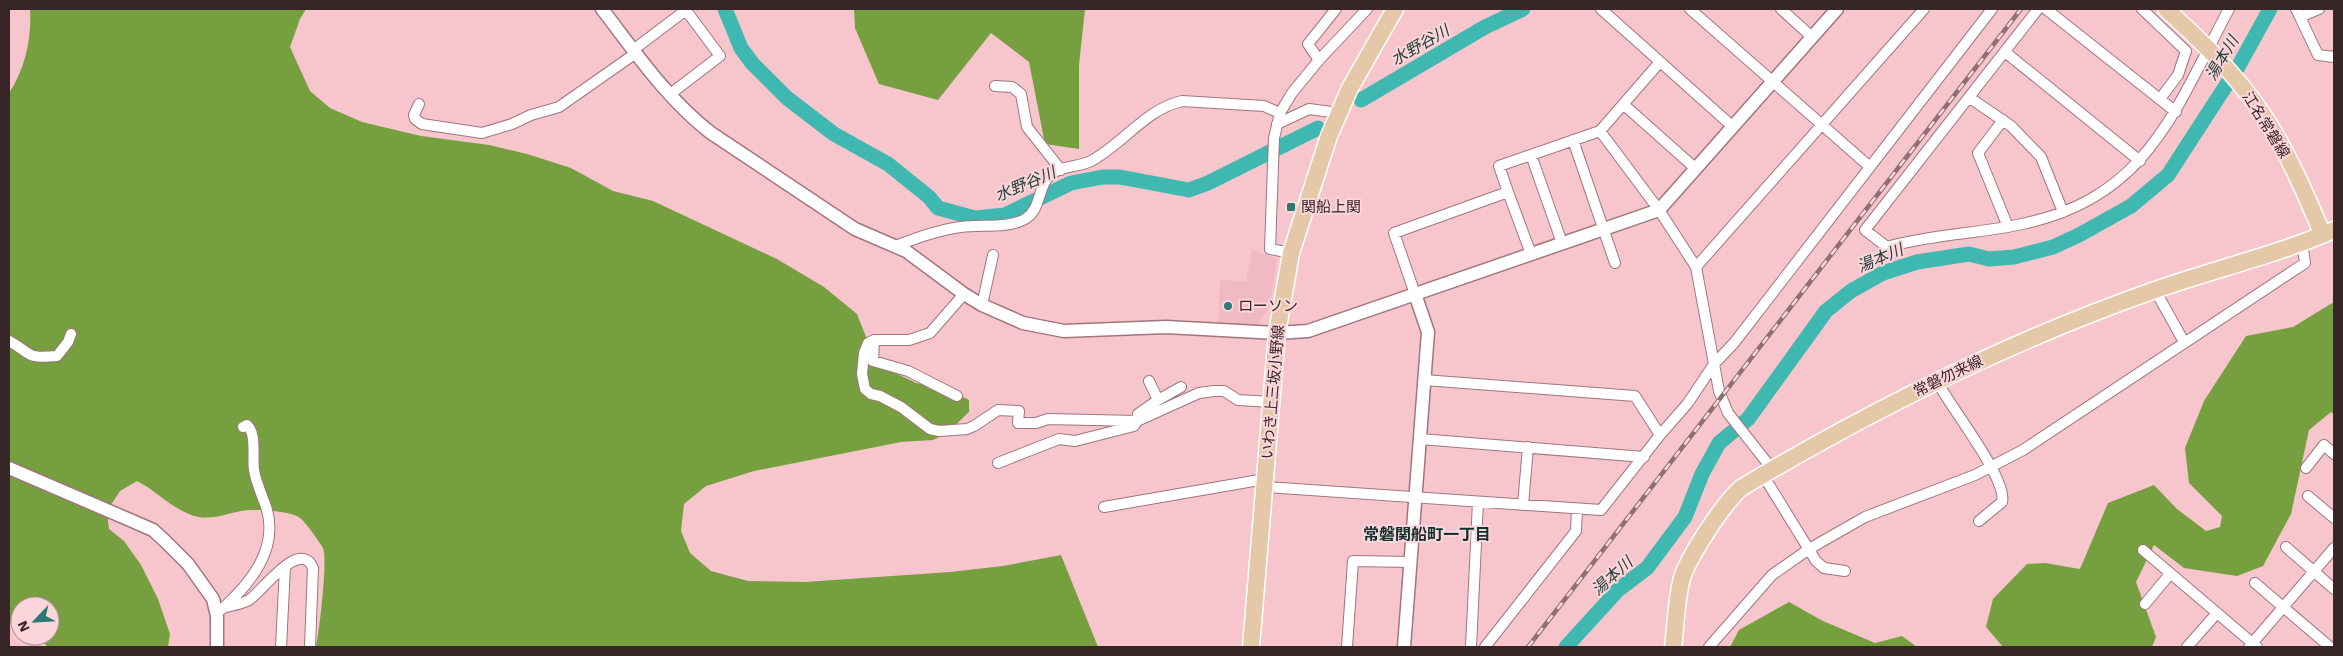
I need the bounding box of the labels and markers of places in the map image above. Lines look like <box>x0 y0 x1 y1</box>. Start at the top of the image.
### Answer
place label: 関船上関 <box>1301 198 1361 216</box>
marker: 関船上関 <box>1285 201 1297 213</box>
place label: ローソン <box>1238 297 1298 315</box>
marker: ローソン <box>1222 300 1234 312</box>

